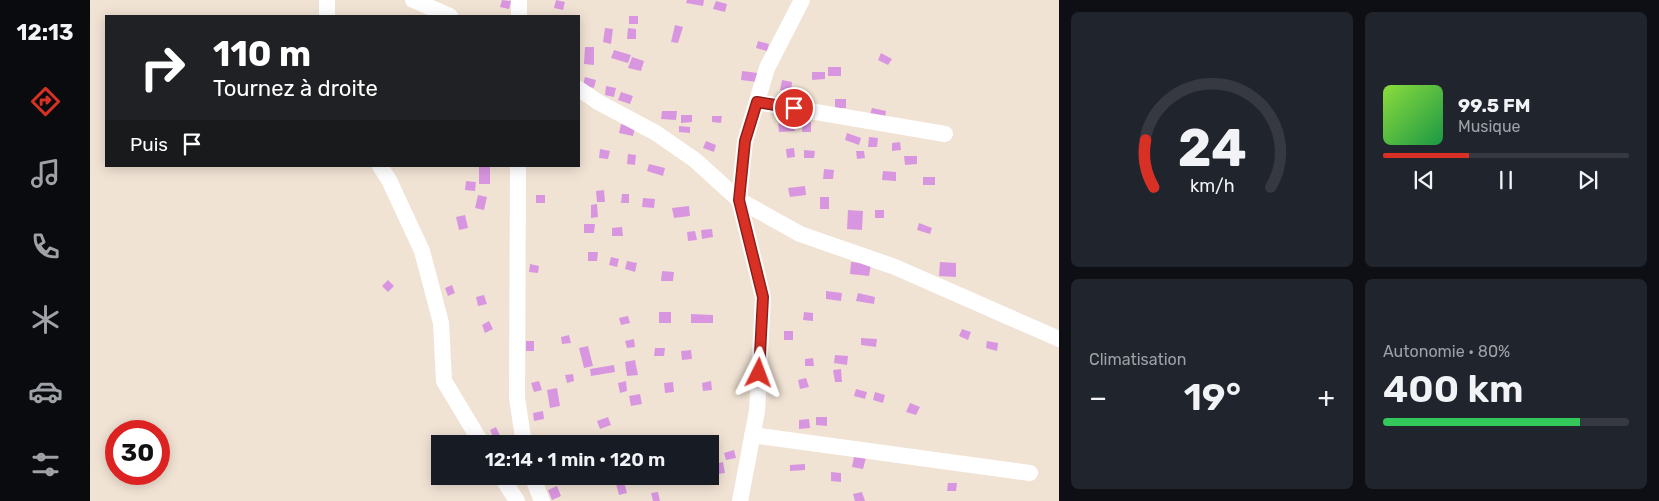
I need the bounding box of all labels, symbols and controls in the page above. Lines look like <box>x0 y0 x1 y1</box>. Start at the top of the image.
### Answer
text: 12:13 <box>16 19 74 46</box>
text: 110 m <box>213 33 311 75</box>
icon: right <box>130 35 195 100</box>
text: Tournez à droite <box>213 75 378 102</box>
icon: directions <box>28 84 63 119</box>
pin <box>773 87 815 129</box>
icon: arrive <box>780 94 808 122</box>
text: 99.5 FM <box>1458 94 1531 117</box>
text: 24 <box>1177 117 1247 179</box>
text: Musique <box>1458 117 1521 136</box>
icon: arrive <box>178 130 206 158</box>
text: Puis <box>130 133 168 156</box>
icon: music <box>28 156 63 191</box>
icon: previous <box>1410 166 1438 194</box>
icon: pause <box>1492 166 1520 194</box>
icon: next <box>1574 166 1602 194</box>
text: km/h <box>1190 175 1234 196</box>
icon: phone <box>28 229 63 264</box>
icon: climate <box>28 302 63 337</box>
text: Autonomie · 80% <box>1383 342 1510 361</box>
position arrow <box>732 346 784 398</box>
text: Climatisation <box>1089 350 1186 369</box>
text: 400 km <box>1383 366 1524 412</box>
icon: car <box>28 374 63 409</box>
text: 19° <box>1184 374 1241 420</box>
text: − <box>1089 381 1107 414</box>
text: + <box>1318 381 1335 414</box>
speed limit sign: 30 <box>105 420 170 485</box>
icon: filters <box>28 447 63 482</box>
text: 12:14 · 1 min · 120 m <box>485 448 665 471</box>

